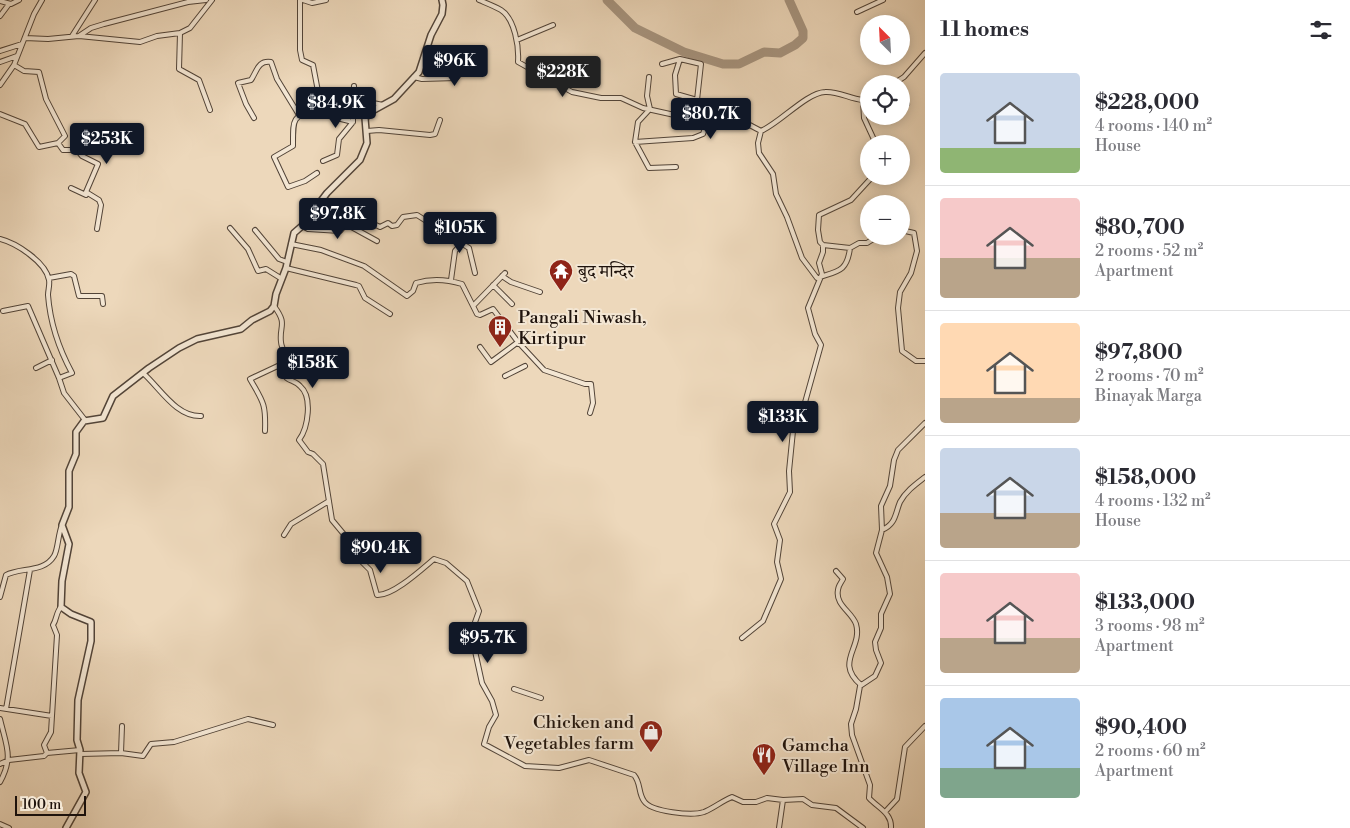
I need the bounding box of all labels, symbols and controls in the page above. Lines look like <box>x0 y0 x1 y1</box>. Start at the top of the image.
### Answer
north arrow <box>860 15 910 65</box>
map controls <box>860 15 910 245</box>
icon: filters <box>1307 16 1335 44</box>
text: 11 homes <box>940 17 1029 43</box>
pin: $96K <box>425 44 485 87</box>
text: $96K <box>434 51 476 71</box>
pin: $228K <box>528 56 598 98</box>
text: $228K <box>537 62 589 82</box>
button: locate <box>860 75 910 125</box>
pin: $84.9K <box>295 86 377 129</box>
text: $228,000 <box>1095 90 1199 116</box>
text: $84.9K <box>307 93 365 113</box>
icon: home <box>980 93 1040 153</box>
pin: $80.7K <box>670 98 752 140</box>
text: $80.7K <box>682 104 740 124</box>
text: 4 rooms · 140 m² <box>1095 116 1212 136</box>
pin: $253K <box>72 122 142 165</box>
text: $253K <box>81 129 133 149</box>
button: + <box>860 135 910 185</box>
text: House <box>1095 136 1141 156</box>
button: − <box>860 195 910 245</box>
pin: $97.8K <box>297 198 379 240</box>
text: $97.8K <box>310 204 366 224</box>
pin: $105K <box>425 212 495 254</box>
text: $80,700 <box>1095 215 1185 241</box>
text: $105K <box>434 218 486 238</box>
icon: home <box>980 218 1040 278</box>
text: 2 rooms · 52 m² <box>1095 241 1203 261</box>
temple icon: बुद मन्दिर <box>548 258 574 292</box>
place label: बुद मन्दिर <box>577 260 635 283</box>
text: Apartment <box>1095 261 1174 281</box>
place label: Pangali Niwash, Kirtipur <box>518 306 646 350</box>
building icon: Pangali Niwash, Kirtipur <box>487 314 513 348</box>
text: $97,800 <box>1095 340 1182 366</box>
icon: home <box>980 343 1040 403</box>
pin: $158K <box>278 346 348 389</box>
text: $158K <box>288 353 338 373</box>
text: 2 rooms · 70 m² <box>1095 366 1204 386</box>
text: Binayak Marga <box>1095 386 1202 406</box>
pin: $133K <box>748 400 818 443</box>
text: $133K <box>758 407 808 427</box>
text: $158,000 <box>1095 465 1196 491</box>
icon: home <box>980 468 1040 528</box>
text: 4 rooms · 132 m² <box>1095 491 1211 511</box>
text: House <box>1095 511 1141 531</box>
pin: $90.4K <box>340 532 422 574</box>
text: $90.4K <box>351 538 411 558</box>
text: $133,000 <box>1095 590 1195 616</box>
icon: home <box>980 593 1040 653</box>
text: 3 rooms · 98 m² <box>1095 616 1205 636</box>
pin: $95.7K <box>447 622 529 664</box>
text: $95.7K <box>460 628 516 648</box>
text: Apartment <box>1095 636 1174 656</box>
place label: Chicken and Vegetables farm <box>503 711 635 755</box>
text: $90,400 <box>1095 715 1187 741</box>
icon: home <box>980 718 1040 778</box>
shop icon: Chicken and Vegetables farm <box>638 719 664 753</box>
place label: Gamcha Village Inn <box>781 734 870 778</box>
text: 2 rooms · 60 m² <box>1095 741 1206 761</box>
restaurant icon: Gamcha Village Inn <box>751 742 777 776</box>
text: Apartment <box>1095 761 1174 781</box>
scale bar <box>15 793 86 816</box>
text: 100 m <box>22 796 61 814</box>

